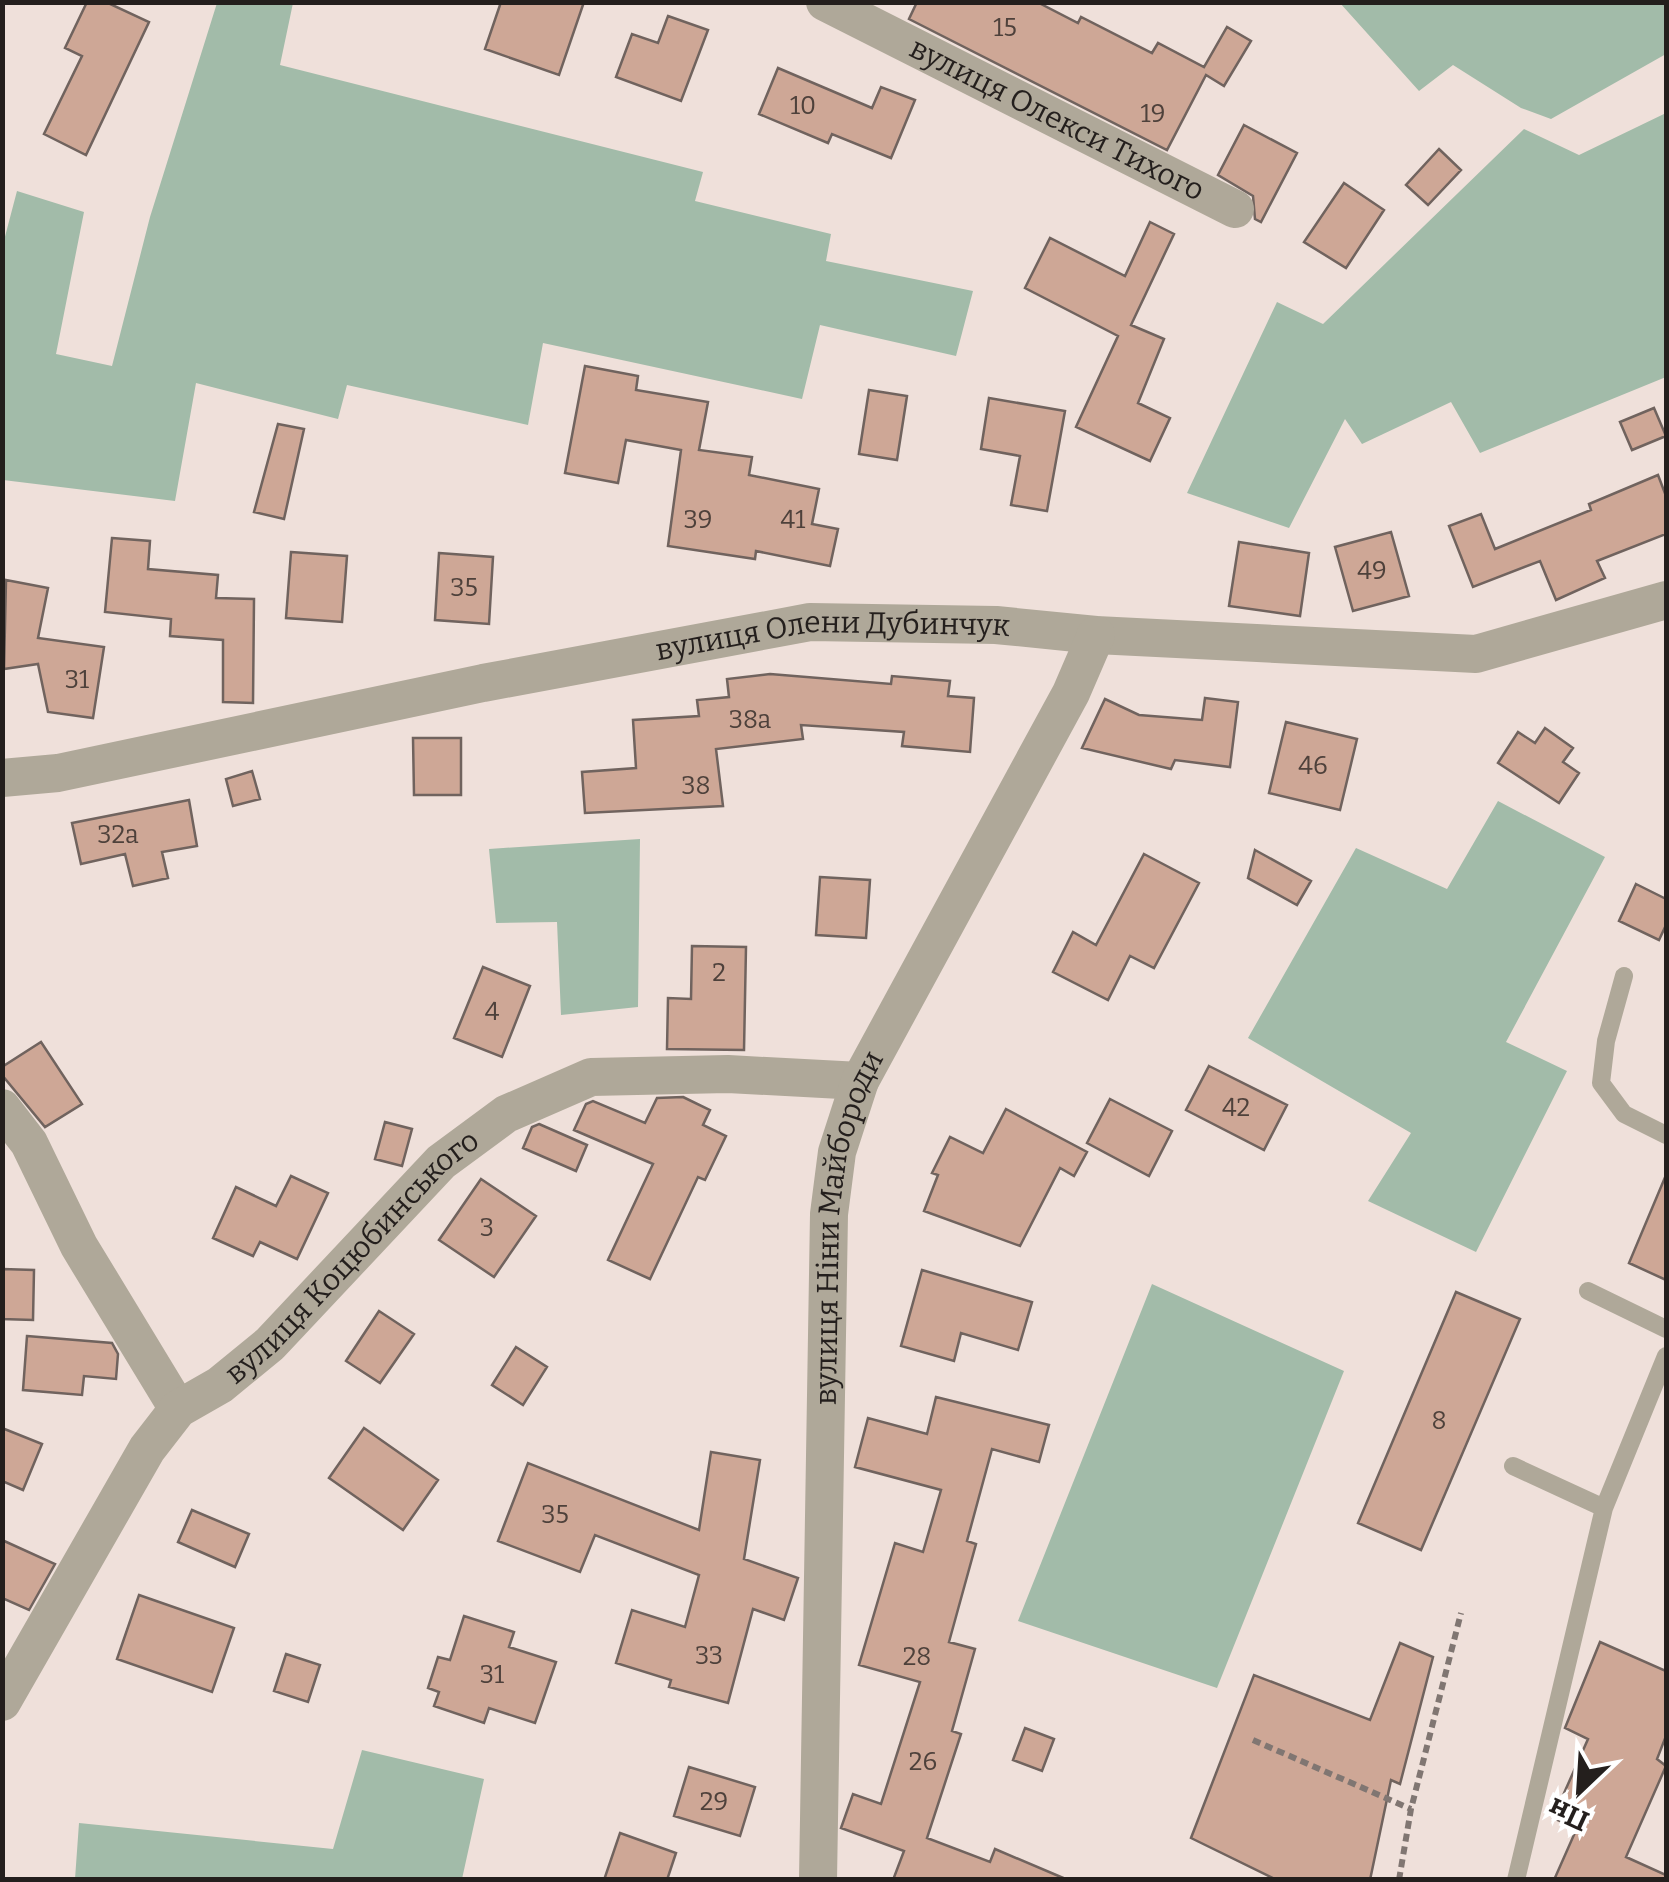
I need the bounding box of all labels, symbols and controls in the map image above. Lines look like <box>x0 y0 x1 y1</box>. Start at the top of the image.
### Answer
house number: 15 <box>993 13 1017 43</box>
street label: вулиця Олекси Тихого <box>904 30 1210 208</box>
house number: 10 <box>790 91 816 121</box>
house number: 19 <box>1141 99 1165 129</box>
house number: 39 <box>684 505 712 535</box>
house number: 41 <box>781 505 805 535</box>
house number: 49 <box>1357 556 1387 586</box>
house number: 35 <box>450 573 478 603</box>
street label: вулиця Олени Дубинчук <box>653 604 1012 668</box>
house number: 31 <box>65 665 89 695</box>
house number: 38а <box>729 705 771 735</box>
house number: 46 <box>1298 751 1328 781</box>
house number: 38 <box>681 771 711 801</box>
house number: 32а <box>97 820 139 850</box>
house number: 2 <box>712 958 726 988</box>
house number: 4 <box>485 997 500 1027</box>
street label: вулиця Ніни Майбороди <box>808 1044 891 1405</box>
house number: 42 <box>1222 1093 1250 1123</box>
street label: вулиця Коцюбинського <box>218 1122 486 1391</box>
house number: 3 <box>480 1213 494 1243</box>
house number: 8 <box>1431 1406 1447 1436</box>
house number: 35 <box>541 1500 569 1530</box>
house number: 33 <box>695 1641 723 1671</box>
house number: 28 <box>903 1642 931 1672</box>
house number: 31 <box>480 1660 504 1690</box>
north arrow <box>1529 1742 1629 1842</box>
house number: 26 <box>909 1747 937 1777</box>
house number: 29 <box>700 1787 728 1817</box>
text: Пн <box>1543 1791 1594 1838</box>

